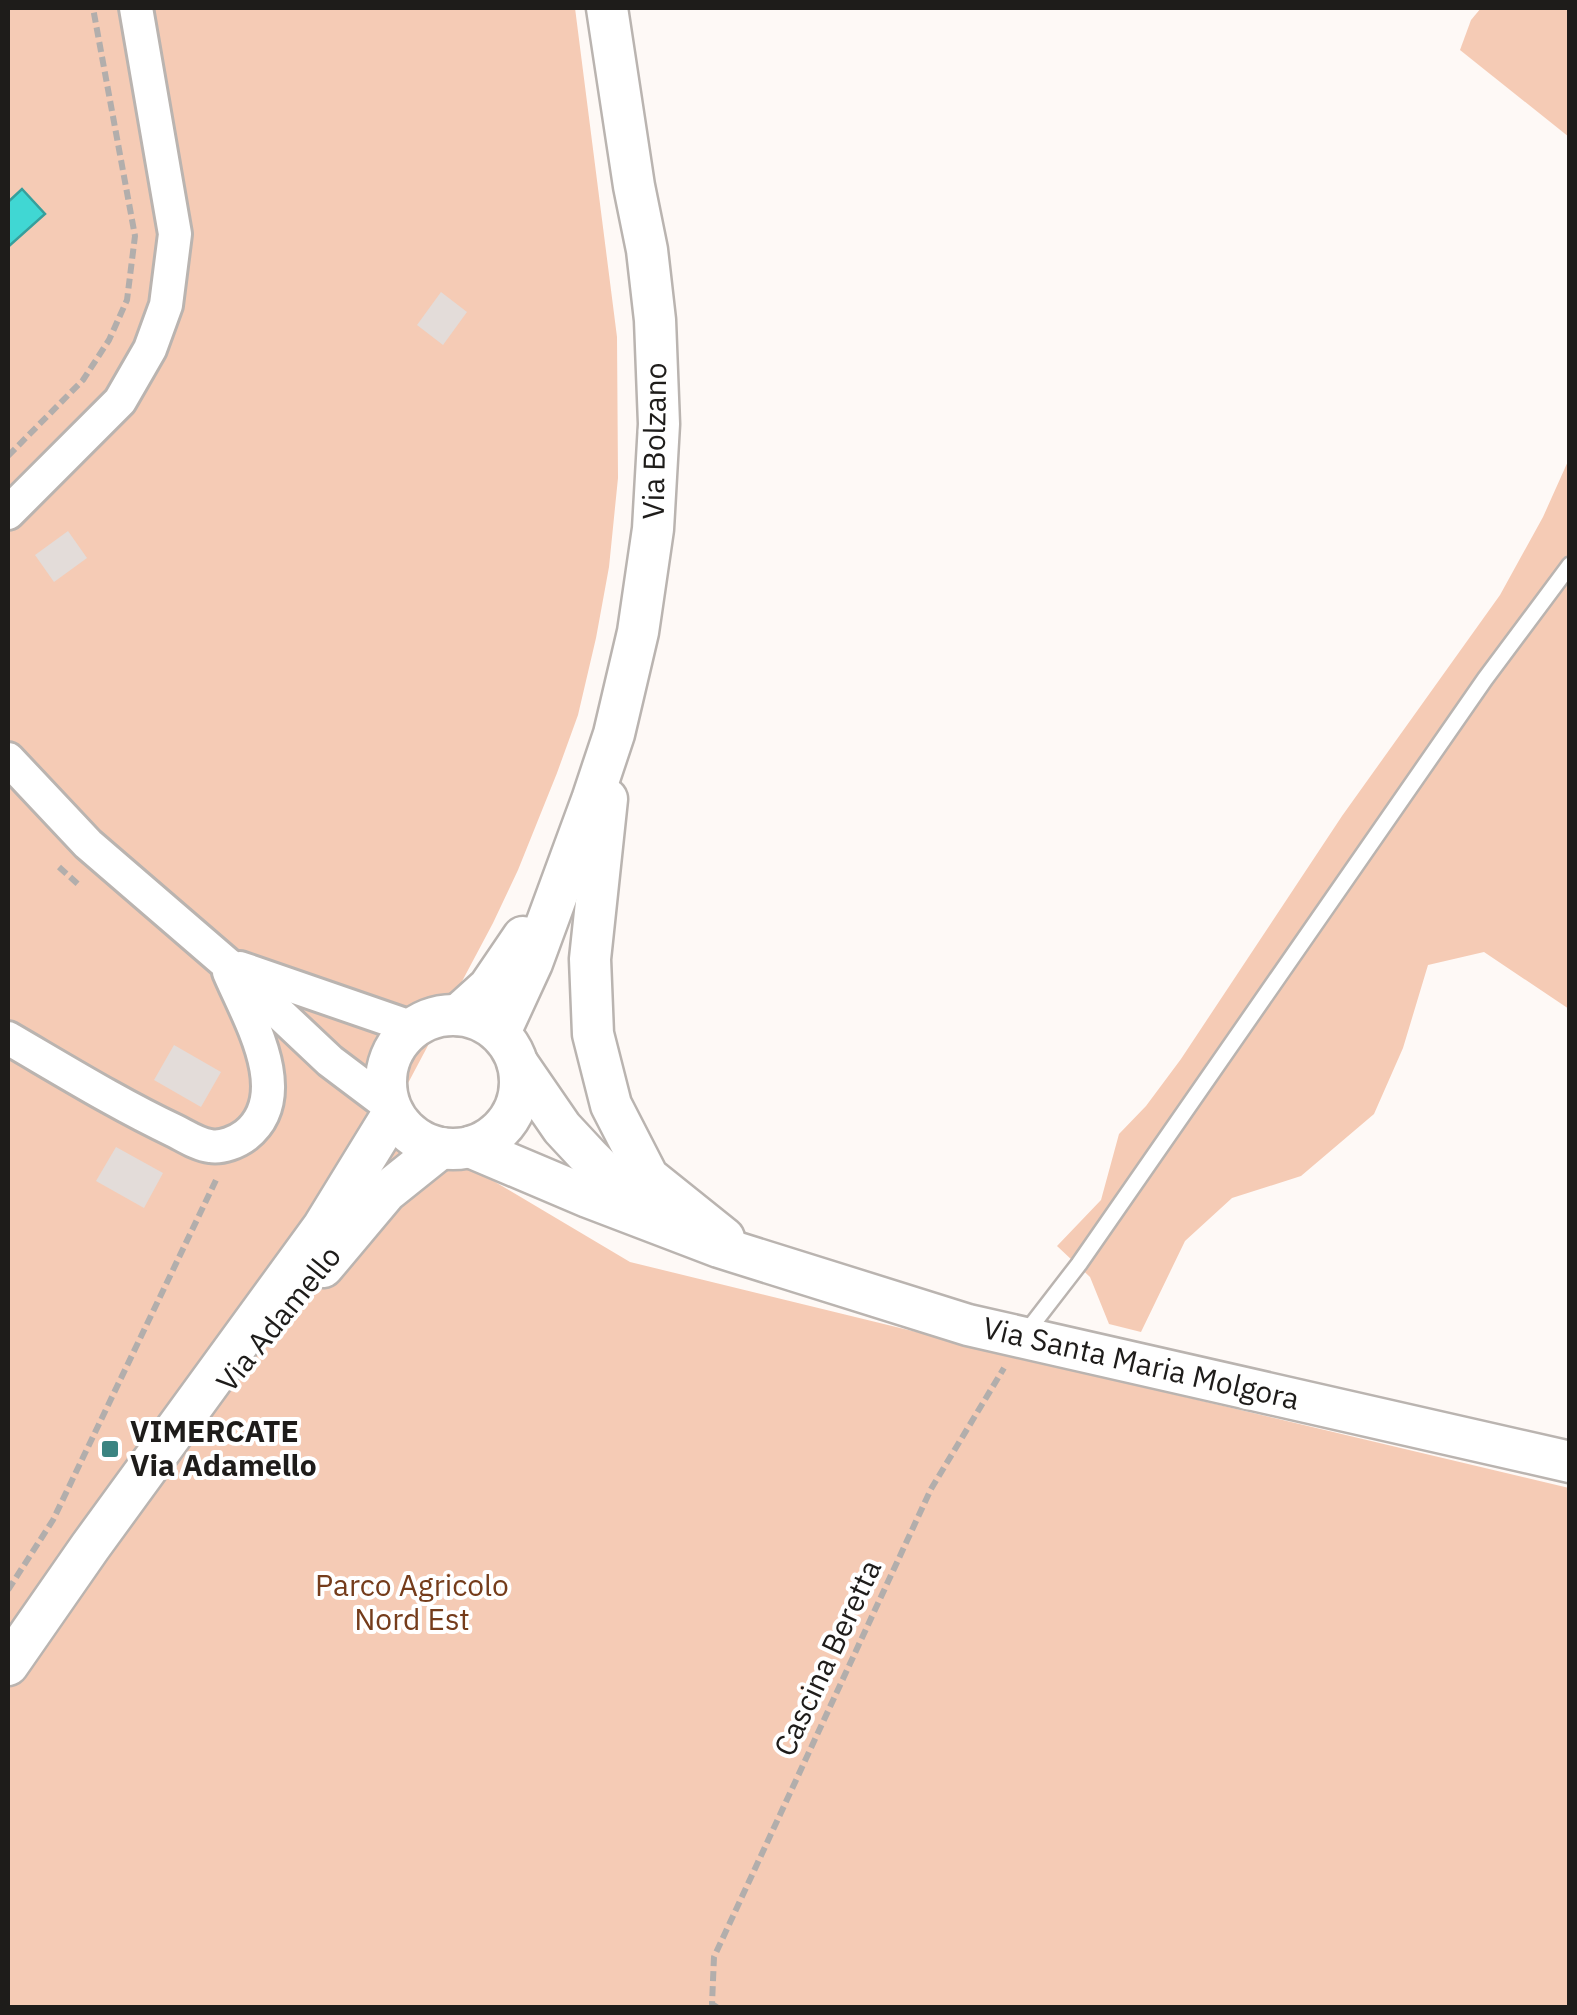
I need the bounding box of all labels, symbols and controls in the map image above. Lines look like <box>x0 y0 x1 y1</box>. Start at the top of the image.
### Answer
street label: Via Bolzano <box>633 362 674 520</box>
street label: Via Adamello <box>207 1237 349 1399</box>
street label: Via Santa Maria Molgora <box>979 1307 1303 1418</box>
place label: VIMERCATE Via Adamello <box>130 1411 317 1484</box>
marker: VIMERCATE Via Adamello <box>99 1438 121 1460</box>
street label: Cascina Beretta <box>764 1553 889 1762</box>
park label: Parco Agricolo Nord Est <box>315 1565 509 1638</box>

